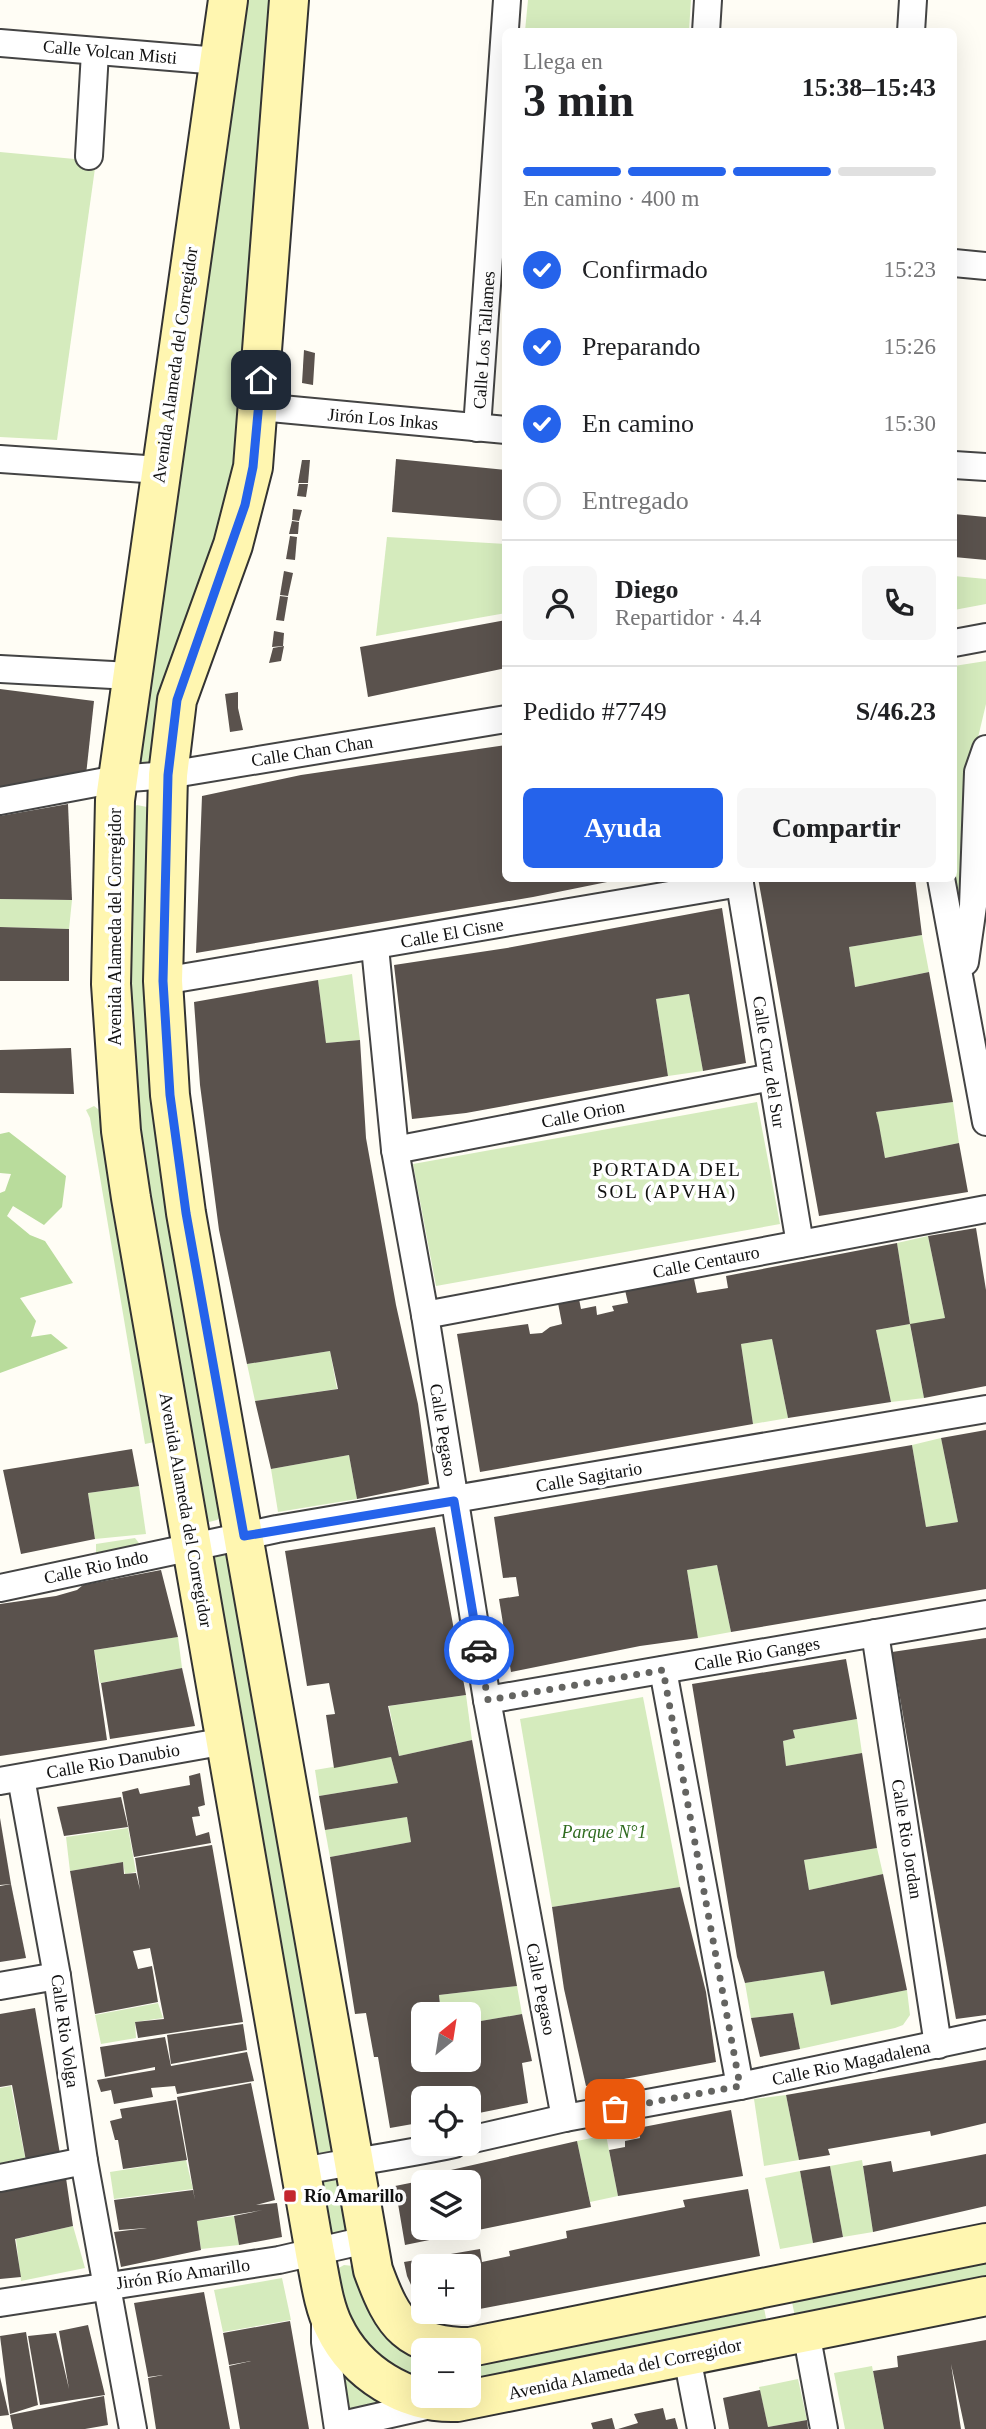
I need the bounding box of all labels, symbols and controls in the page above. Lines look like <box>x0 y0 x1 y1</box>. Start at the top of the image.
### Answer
street label: Calle Volcan Misti <box>42 36 178 68</box>
text: Llega en <box>523 49 603 74</box>
text: 15:38–15:43 <box>802 73 936 102</box>
text: 3 min <box>523 75 634 126</box>
text: En camino · 400 m <box>523 186 699 211</box>
street label: Avenida Alameda del Corregidor <box>149 246 201 484</box>
icon: check <box>523 251 561 289</box>
text: Confirmado <box>582 255 708 284</box>
text: 15:23 <box>884 257 936 282</box>
street label: Calle Los Tallames <box>469 270 499 410</box>
icon: check <box>523 328 561 366</box>
text: Preparando <box>582 332 700 361</box>
text: 15:26 <box>884 334 936 359</box>
pin <box>231 350 291 410</box>
icon: home <box>242 361 280 399</box>
street label: Jirón Los Inkas <box>327 404 439 434</box>
icon: check <box>523 405 561 443</box>
text: En camino <box>582 409 694 438</box>
text: 15:30 <box>884 411 936 436</box>
text: Entregado <box>582 486 689 515</box>
button: person <box>523 566 597 640</box>
button: phone <box>862 566 936 640</box>
text: Diego <box>615 575 679 604</box>
text: Repartidor · 4.4 <box>615 605 761 630</box>
text: Pedido #7749 <box>523 697 667 726</box>
text: S/46.23 <box>856 697 936 726</box>
street label: Calle Chan Chan <box>250 732 374 770</box>
button: Ayuda <box>523 788 723 868</box>
button: Compartir <box>737 788 936 868</box>
street label: Avenida Alameda del Corregidor <box>105 808 125 1046</box>
street label: Calle El Cisne <box>399 914 505 952</box>
street label: Calle Cruz del Sur <box>749 995 789 1129</box>
street label: Calle Orion <box>540 1096 626 1132</box>
district label: PORTADA DEL SOL (APVHA) <box>592 1159 742 1203</box>
street label: Calle Centauro <box>651 1242 761 1282</box>
street label: Calle Pegaso <box>426 1382 460 1478</box>
street label: Avenida Alameda del Corregidor <box>155 1391 217 1629</box>
street label: Calle Sagitario <box>534 1458 644 1496</box>
street label: Calle Rio Indo <box>42 1546 150 1588</box>
courier <box>444 1615 514 1685</box>
icon: car <box>460 1631 498 1669</box>
street label: Calle Rio Ganges <box>693 1633 821 1675</box>
street label: Calle Rio Danubio <box>45 1739 181 1783</box>
street label: Calle Rio Jordan <box>888 1778 926 1900</box>
park label: Parque N°1 <box>560 1822 647 1842</box>
street label: Calle Pegaso <box>522 1941 560 2037</box>
street label: Calle Rio Volga <box>47 1973 83 2089</box>
north arrow <box>411 2002 481 2072</box>
map controls <box>411 2002 481 2408</box>
street label: Calle Rio Magadalena <box>770 2036 932 2090</box>
pin <box>585 2079 645 2139</box>
button: locate <box>411 2086 481 2156</box>
icon: bag <box>596 2090 634 2128</box>
button: layers <box>411 2170 481 2240</box>
place label: Río Amarillo <box>304 2186 404 2206</box>
marker: Río Amarillo <box>282 2188 298 2204</box>
button: + <box>411 2254 481 2324</box>
street label: Jirón Río Amarillo <box>115 2255 251 2293</box>
street label: Avenida Alameda del Corregidor <box>506 2334 744 2404</box>
button: − <box>411 2338 481 2408</box>

